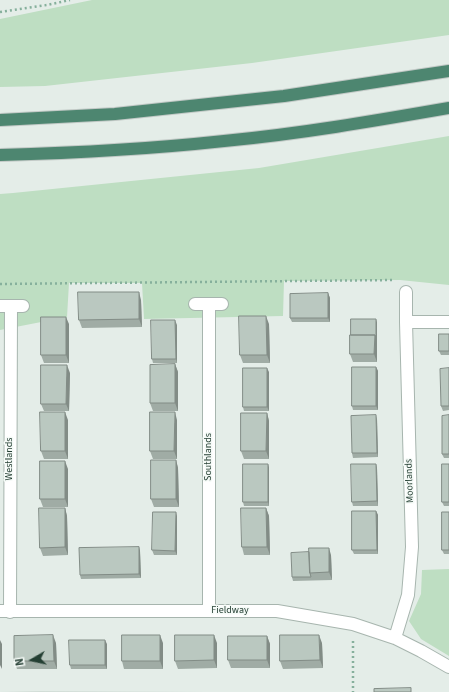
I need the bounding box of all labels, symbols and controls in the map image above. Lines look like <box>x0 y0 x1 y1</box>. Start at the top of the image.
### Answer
street label: Southlands <box>203 433 215 481</box>
street label: Westlands <box>4 438 16 480</box>
street label: Moorlands <box>403 459 417 503</box>
street label: Fieldway <box>211 605 249 617</box>
north arrow <box>12 640 52 680</box>
text: N <box>12 657 28 667</box>

